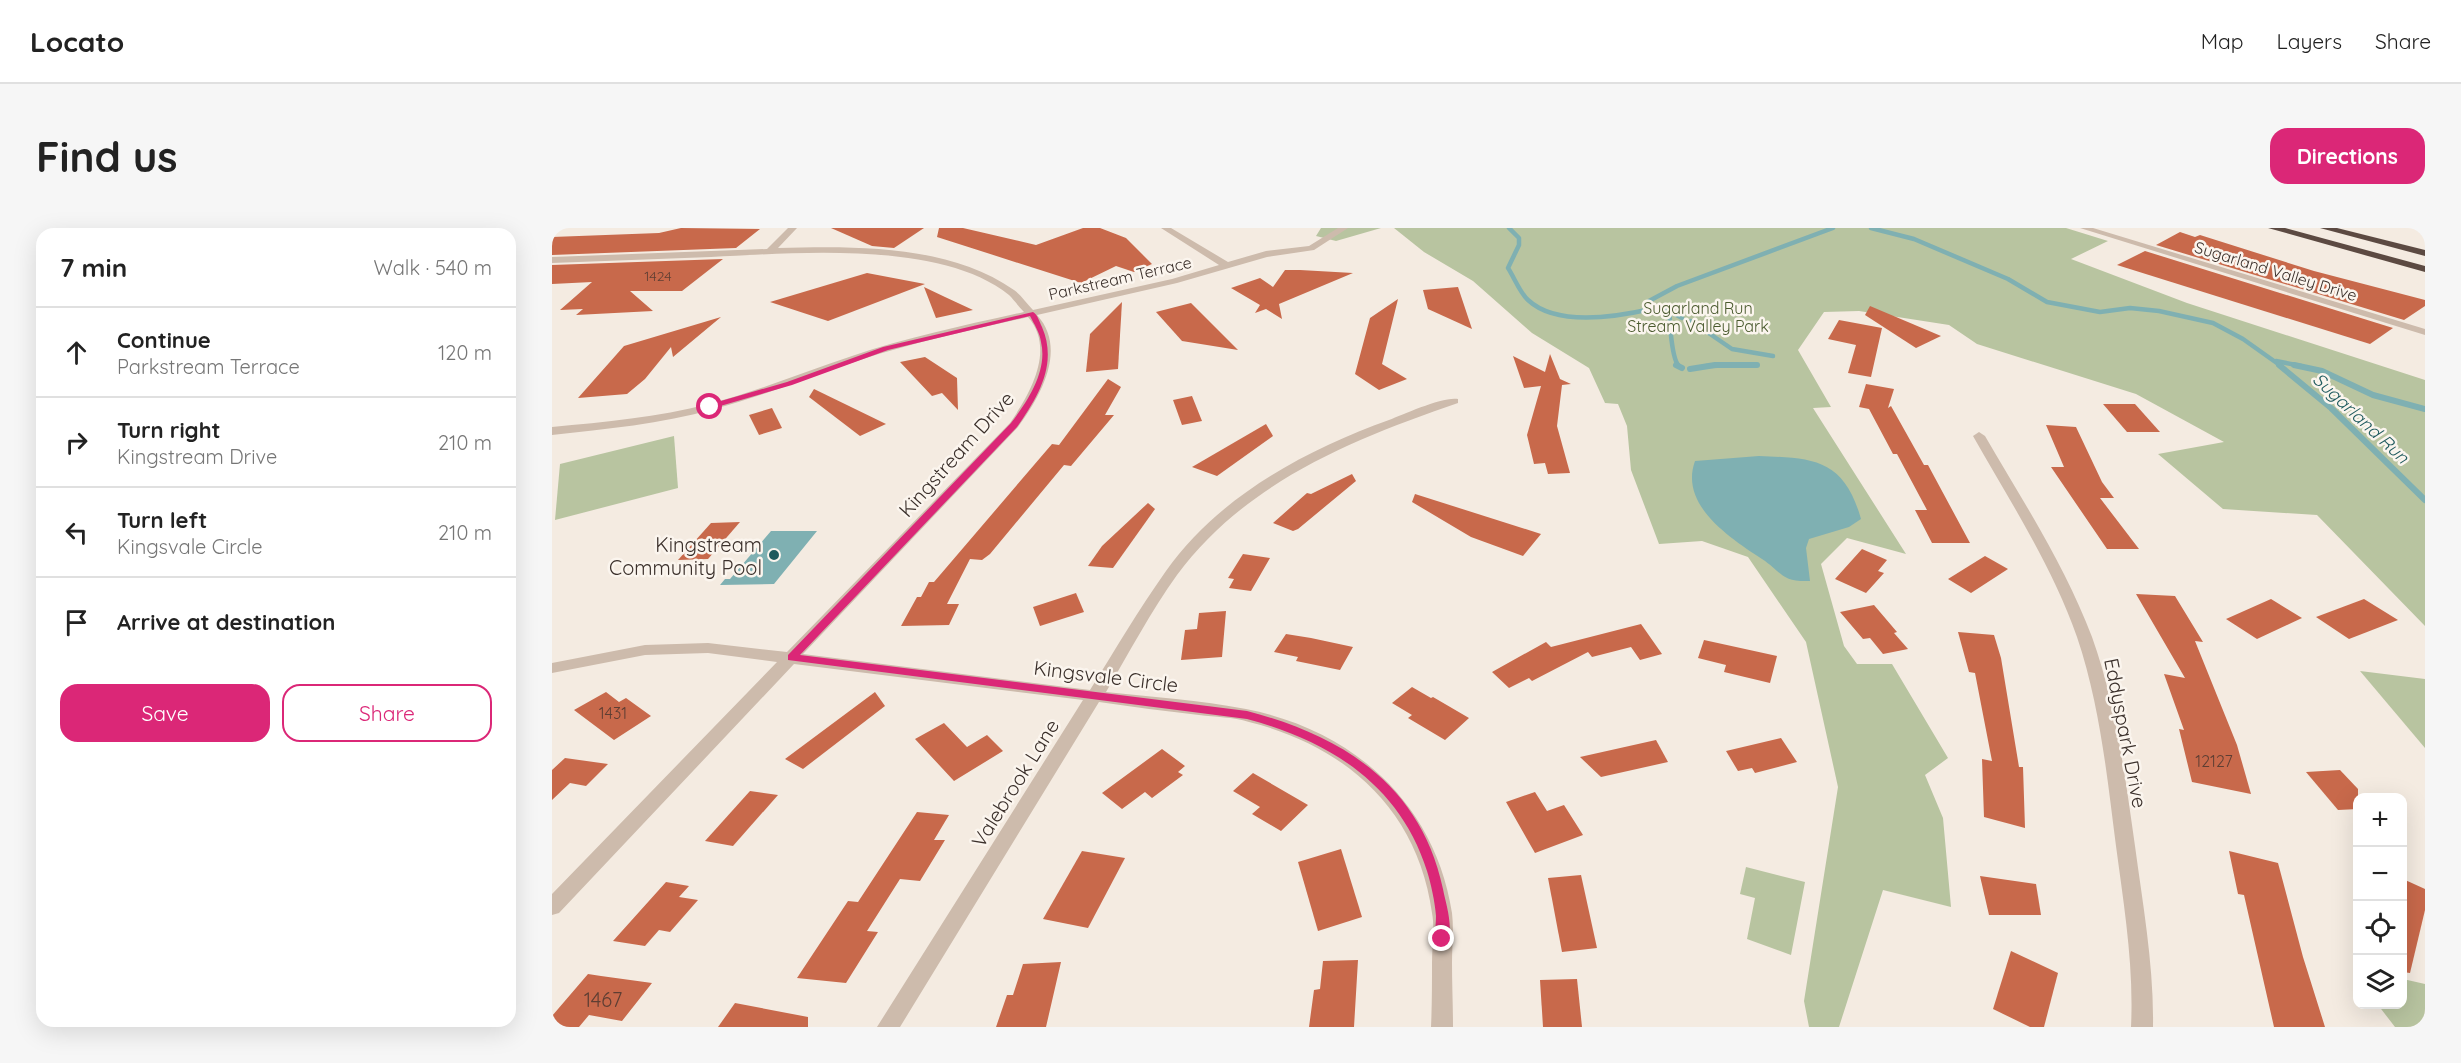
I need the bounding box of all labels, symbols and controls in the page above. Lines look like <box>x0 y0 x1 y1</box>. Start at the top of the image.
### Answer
text: Locato <box>30 24 124 59</box>
text: Map <box>2201 28 2244 54</box>
text: Layers <box>2277 28 2342 54</box>
text: Share <box>2375 28 2431 54</box>
button: Directions <box>2270 128 2425 184</box>
text: Find us <box>36 130 178 183</box>
street label: Sugarland Valley Drive <box>2192 237 2360 305</box>
text: 7 min <box>60 251 127 284</box>
street label: Parkstream Terrace <box>1047 252 1193 304</box>
text: Walk · 540 m <box>374 255 492 280</box>
house number: 1424 <box>644 267 672 285</box>
park label: Sugarland Run Stream Valley Park <box>1627 298 1769 336</box>
text: Continue <box>117 326 211 354</box>
icon: ahead <box>60 336 93 369</box>
text: 120 m <box>438 340 492 365</box>
text: Parkstream Terrace <box>117 354 300 379</box>
water label: Sugarland Run <box>2308 368 2414 469</box>
street label: Kingstream Drive <box>893 386 1019 522</box>
route start <box>696 393 722 419</box>
text: Turn right <box>117 416 221 444</box>
icon: right <box>60 426 93 459</box>
text: 210 m <box>438 430 492 455</box>
text: Kingstream Drive <box>117 444 277 469</box>
text: Turn left <box>117 506 207 534</box>
icon: left <box>60 516 93 549</box>
text: 210 m <box>438 520 492 545</box>
place label: Kingstream Community Pool <box>609 532 762 580</box>
text: Kingsvale Circle <box>117 534 262 559</box>
marker: Kingstream Community Pool <box>767 548 781 562</box>
icon: arrive <box>60 606 93 639</box>
text: Arrive at destination <box>117 608 335 636</box>
street label: Kingsvale Circle <box>1032 655 1180 697</box>
street label: Eddyspark Drive <box>2099 656 2153 810</box>
button: Save <box>60 684 270 742</box>
button: Share <box>282 684 492 742</box>
house number: 1431 <box>599 703 627 723</box>
street label: Valebrook Lane <box>966 714 1064 852</box>
house number: 12127 <box>2195 751 2233 771</box>
map controls <box>2353 793 2407 1009</box>
button: + <box>2353 793 2407 847</box>
button: − <box>2353 847 2407 901</box>
button: locate <box>2353 901 2407 955</box>
route end <box>1428 925 1454 951</box>
button: layers <box>2353 955 2407 1009</box>
house number: 1467 <box>584 987 622 1012</box>

